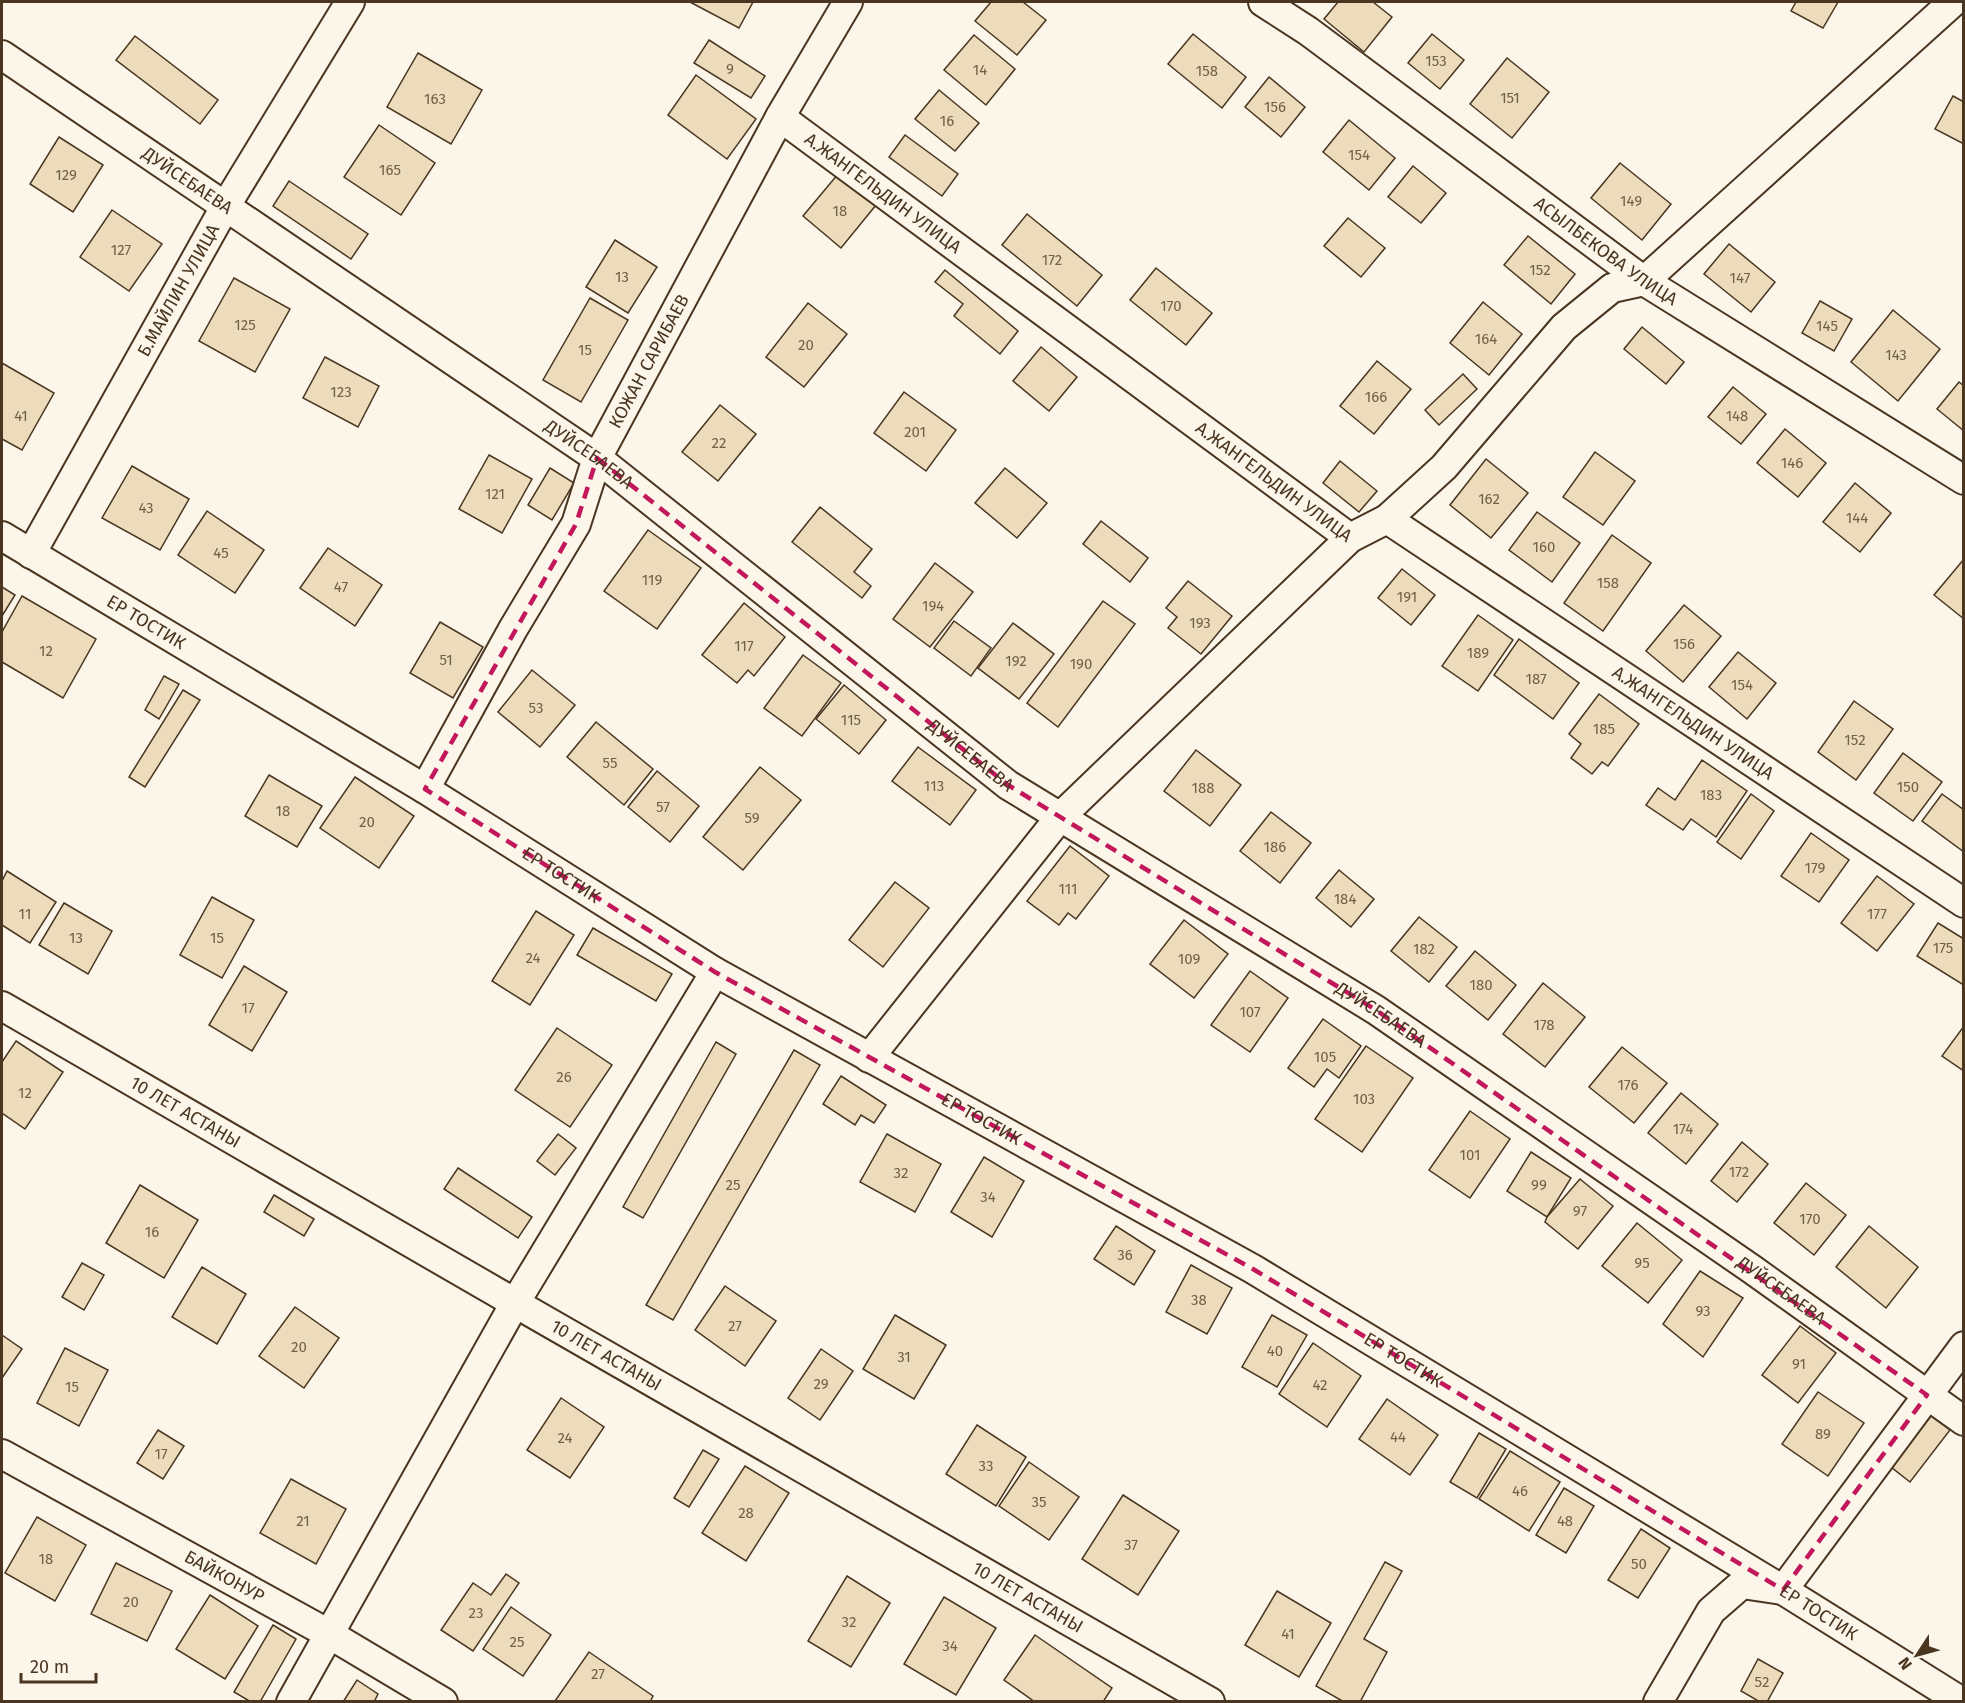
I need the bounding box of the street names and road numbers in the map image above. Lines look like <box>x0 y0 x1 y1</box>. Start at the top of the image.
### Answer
street label: А.ЖАНГЕЛЬДИН УЛИЦА <box>800 128 966 259</box>
street label: ДУЙСЕБАЕВА <box>137 142 237 219</box>
street label: АСЫЛБЕКОВА УЛИЦА <box>1530 192 1682 310</box>
street label: Б.МАЙЛИН УЛИЦА <box>133 220 225 361</box>
street label: КОЖАН САРИБАЕВ <box>604 290 694 432</box>
street label: ДУЙСЕБАЕВА <box>540 414 638 494</box>
street label: А.ЖАНГЕЛЬДИН УЛИЦА <box>1191 417 1357 547</box>
street label: ЕР ТОСТИК <box>103 590 190 655</box>
street label: А.ЖАНГЕЛЬДИН УЛИЦА <box>1608 661 1779 785</box>
street label: ДУЙСЕБАЕВА <box>922 714 1019 797</box>
street label: ЕР ТОСТИК <box>518 842 605 908</box>
street label: ДУЙСЕБАЕВА <box>1331 976 1431 1053</box>
street label: 10 ЛЕТ АСТАНЫ <box>126 1072 245 1153</box>
street label: ЕР ТОСТИК <box>937 1088 1026 1150</box>
street label: ДУЙСЕБАЕВА <box>1732 1251 1831 1330</box>
street label: 10 ЛЕТ АСТАНЫ <box>547 1315 666 1396</box>
street label: ЕР ТОСТИК <box>1360 1328 1447 1392</box>
street label: БАЙКОНУР <box>181 1546 268 1607</box>
street label: 10 ЛЕТ АСТАНЫ <box>968 1557 1087 1638</box>
street label: ЕР ТОСТИК <box>1775 1580 1862 1645</box>

